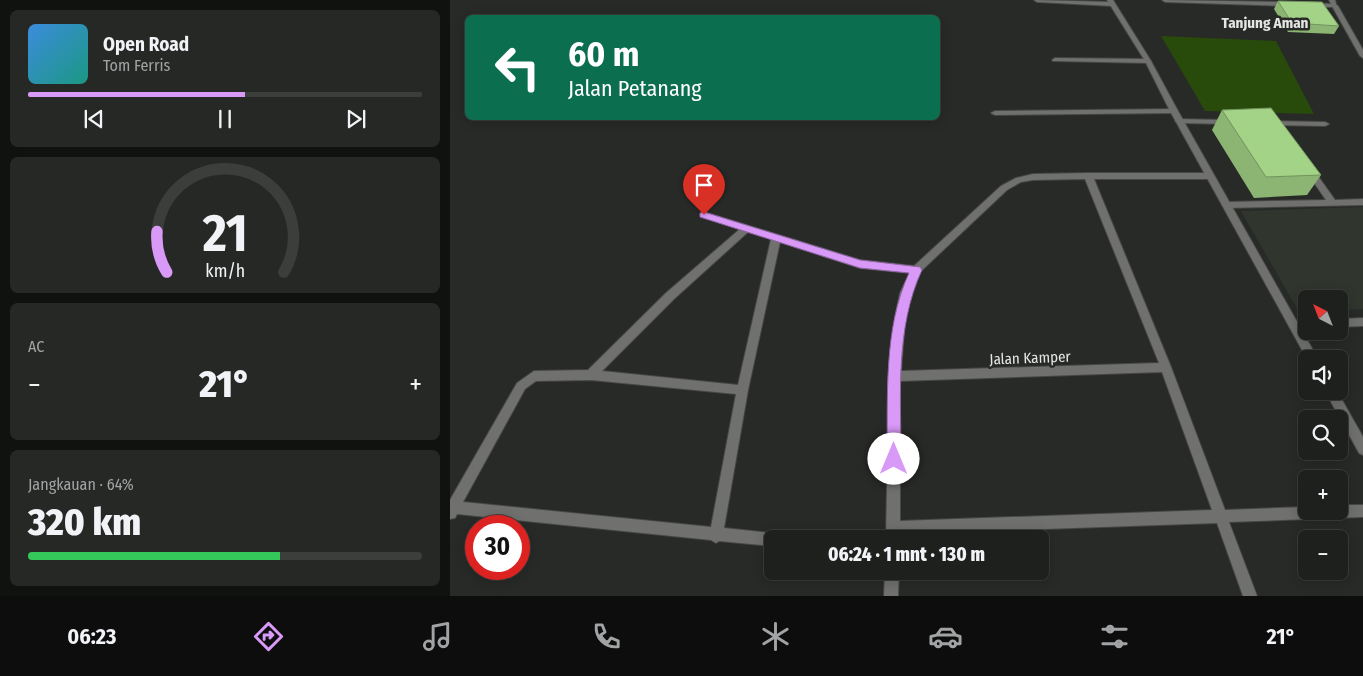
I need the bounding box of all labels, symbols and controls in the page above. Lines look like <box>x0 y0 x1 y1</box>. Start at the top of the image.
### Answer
district label: Tanjung Aman <box>1222 14 1309 32</box>
text: Open Road <box>103 33 189 56</box>
text: 60 m <box>568 33 639 75</box>
icon: left <box>485 35 550 100</box>
text: Tom Ferris <box>103 56 170 75</box>
text: Jalan Petanang <box>568 75 702 102</box>
icon: previous <box>80 105 108 133</box>
icon: pause <box>211 105 239 133</box>
icon: next <box>342 105 370 133</box>
pin <box>683 164 725 215</box>
icon: arrive <box>690 171 718 199</box>
text: 21 <box>201 202 248 265</box>
text: km/h <box>205 260 245 282</box>
north arrow <box>1298 290 1348 340</box>
map controls <box>1298 290 1348 580</box>
text: AC <box>28 337 44 356</box>
street label: Jalan Kamper <box>989 348 1072 368</box>
button: sound <box>1298 350 1348 400</box>
text: 21° <box>199 361 251 407</box>
text: − <box>28 368 41 401</box>
text: + <box>409 368 422 401</box>
button: search <box>1298 410 1348 460</box>
position arrow <box>867 432 919 484</box>
button: + <box>1298 470 1348 520</box>
text: Jangkauan · 64% <box>28 475 134 494</box>
text: 320 km <box>28 499 141 545</box>
speed limit sign: 30 <box>465 515 530 580</box>
button: − <box>1298 530 1348 580</box>
text: 06:24 · 1 mnt · 130 m <box>828 543 985 566</box>
icon: directions <box>251 619 286 654</box>
icon: music <box>420 619 455 654</box>
icon: phone <box>589 619 624 654</box>
icon: climate <box>758 619 793 654</box>
icon: car <box>928 619 963 654</box>
icon: filters <box>1097 619 1132 654</box>
text: 06:23 <box>67 623 116 650</box>
text: 21° <box>1266 623 1296 650</box>

